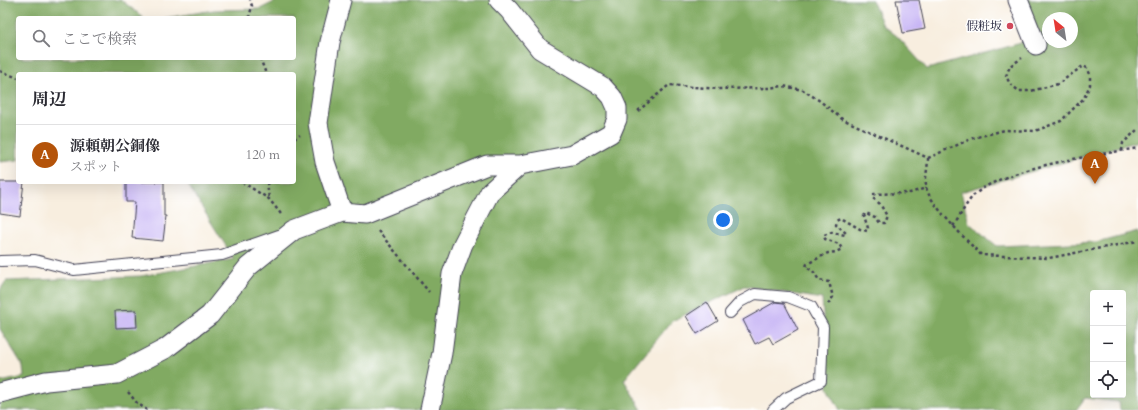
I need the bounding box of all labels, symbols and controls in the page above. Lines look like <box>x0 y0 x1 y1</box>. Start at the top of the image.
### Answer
north arrow <box>1042 12 1078 48</box>
search box <box>16 16 296 60</box>
place label: 假粧坂 <box>966 18 1002 34</box>
marker: 假粧坂 <box>1005 21 1015 31</box>
icon: search <box>30 27 52 49</box>
text: ここで検索 <box>62 29 137 49</box>
text: 周辺 <box>32 88 66 111</box>
text: 源頼朝公銅像 <box>70 136 160 156</box>
text: A <box>40 146 50 164</box>
text: 120 m <box>246 146 280 164</box>
pin: A <box>1082 151 1108 184</box>
text: スポット <box>70 158 122 176</box>
your location <box>713 210 733 230</box>
map controls <box>1090 290 1126 398</box>
button: + <box>1090 290 1126 326</box>
button: − <box>1090 326 1126 362</box>
button: locate <box>1090 362 1126 398</box>

